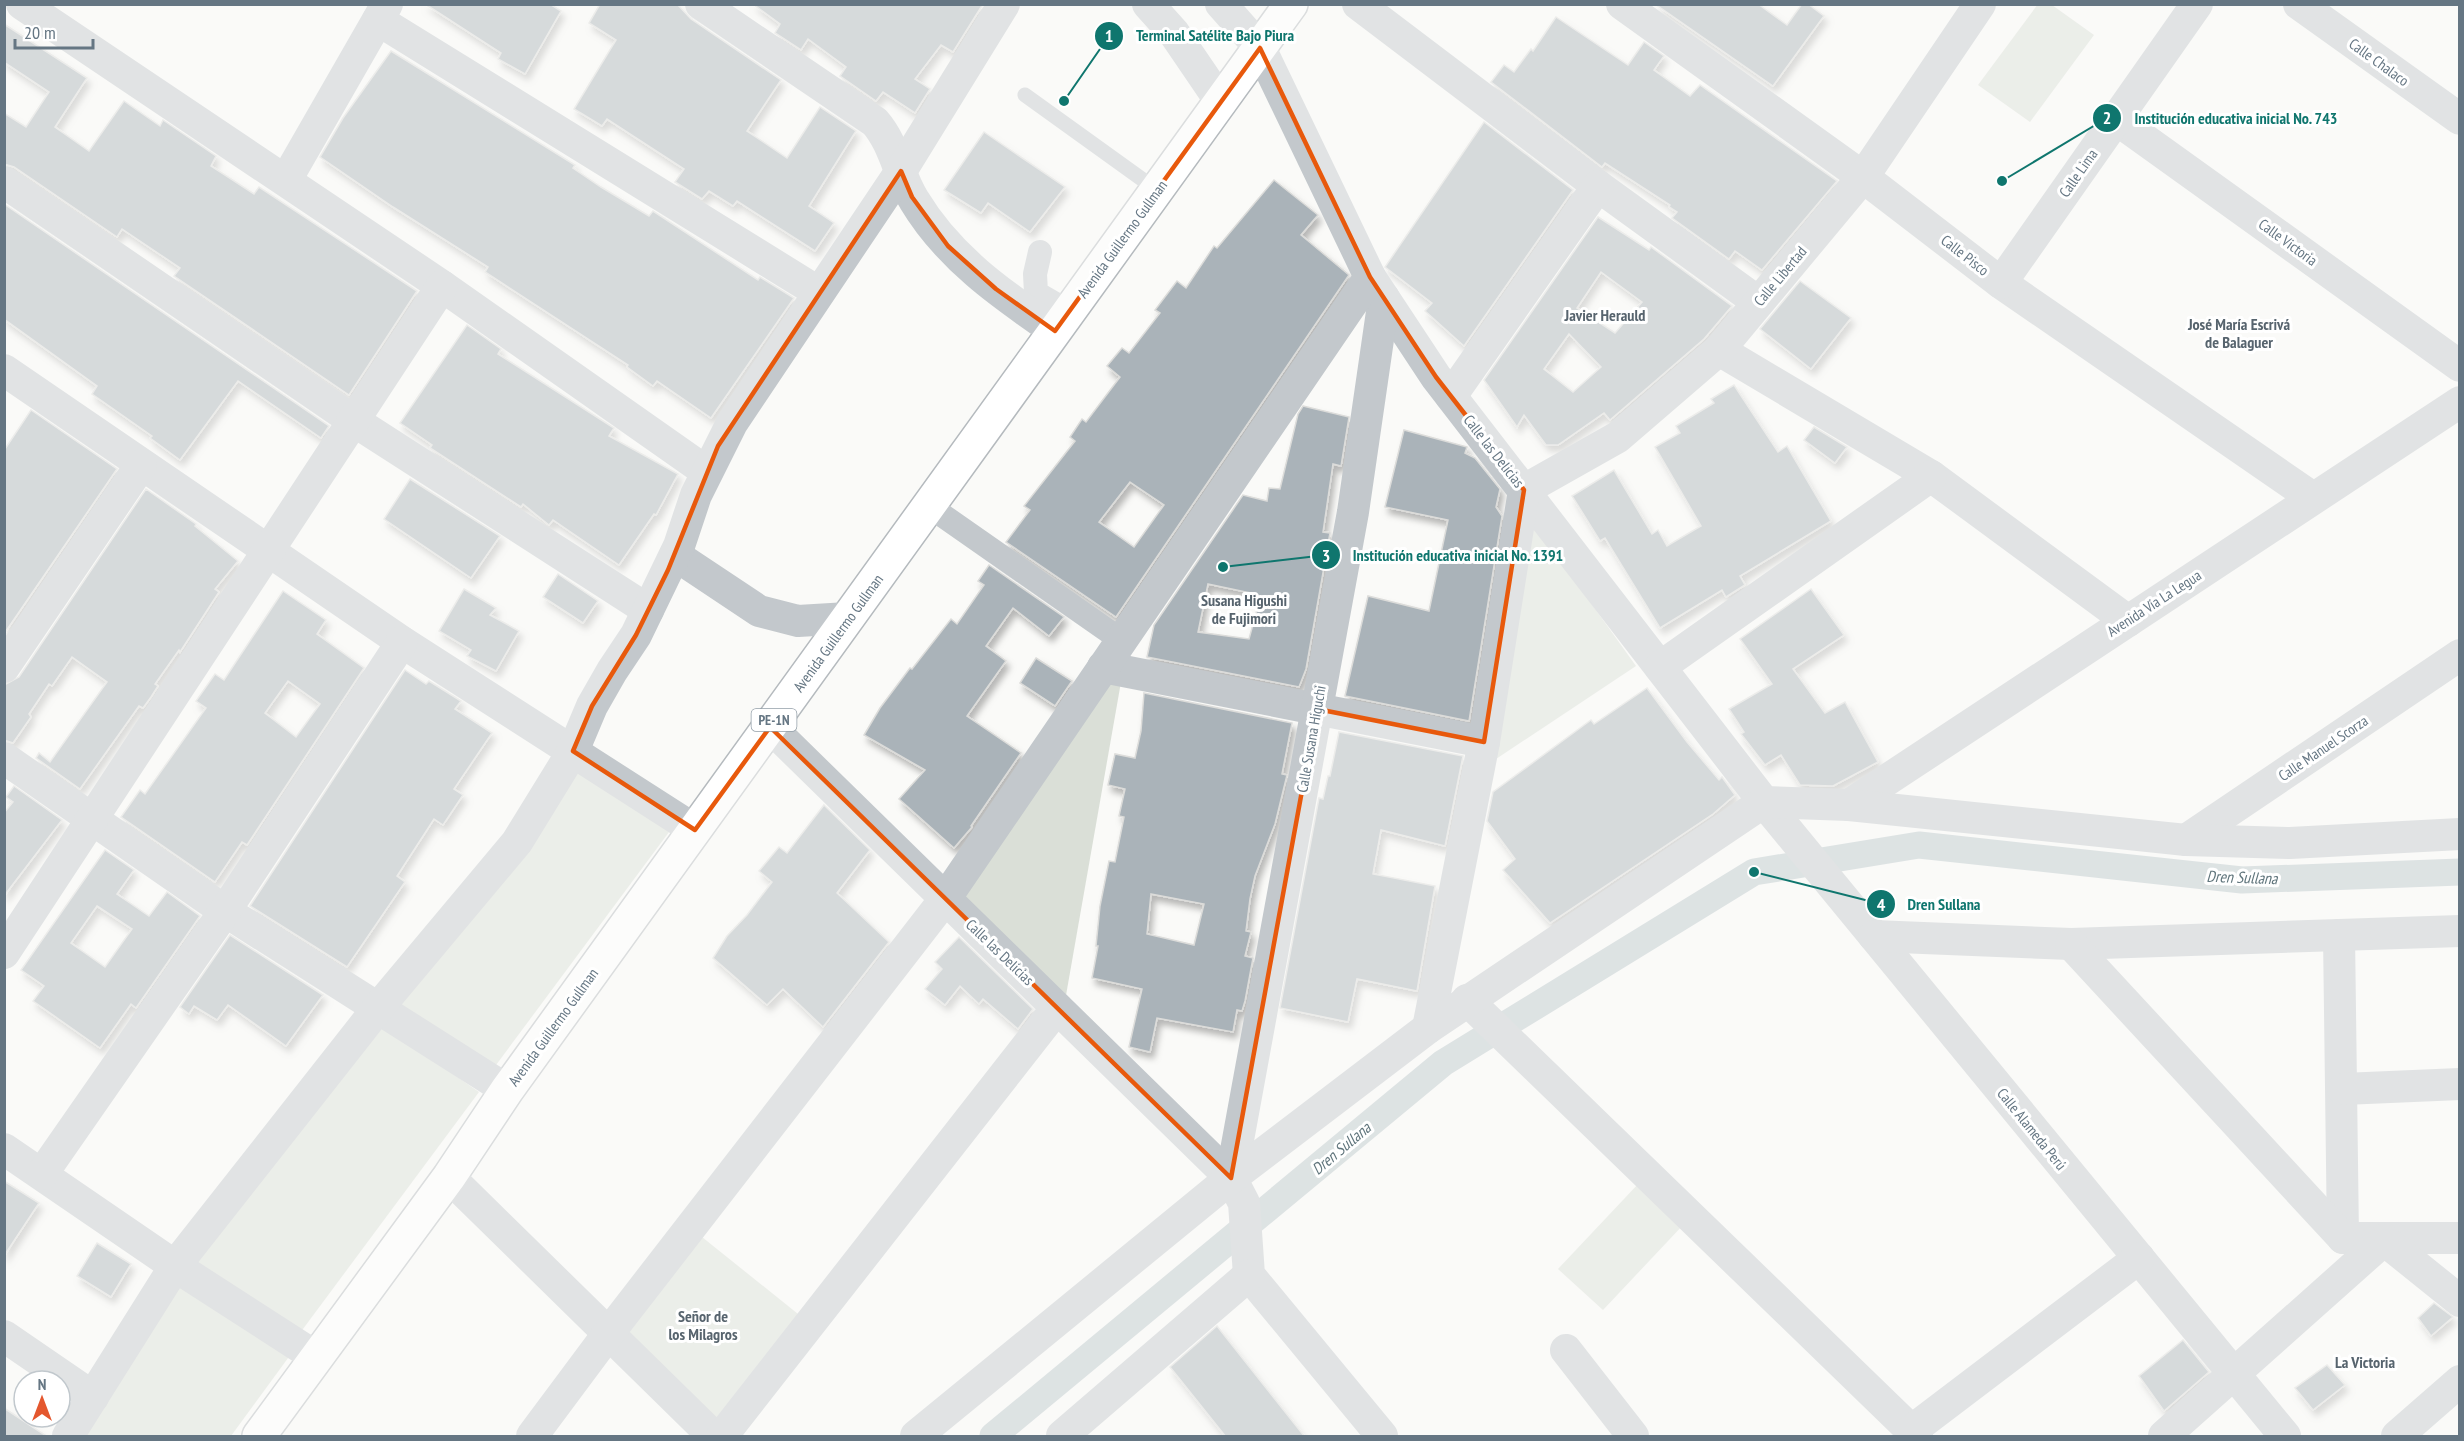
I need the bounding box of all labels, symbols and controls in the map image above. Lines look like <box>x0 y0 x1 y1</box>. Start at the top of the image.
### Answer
scale bar <box>15 12 93 50</box>
callout: Terminal Satélite Bajo Piura <box>1094 19 1306 53</box>
text: 20 m <box>24 21 56 44</box>
text: 1 <box>1105 24 1113 47</box>
text: Terminal Satélite Bajo Piura <box>1136 25 1294 45</box>
street label: Calle Chalaco <box>2345 34 2413 90</box>
callout: Institución educativa inicial No. 743 <box>2092 101 2350 135</box>
text: 2 <box>2103 106 2111 129</box>
text: Institución educativa inicial No. 743 <box>2135 108 2337 128</box>
street label: Calle Lima <box>2055 145 2101 201</box>
street label: Avenida Guillermo Gullman <box>1073 176 1171 302</box>
street label: Calle Victoria <box>2255 214 2321 270</box>
street label: Calle Pisco <box>1937 230 1993 280</box>
street label: Calle Libertad <box>1749 242 1811 310</box>
district label: Javier Herauld <box>1564 305 1645 325</box>
district label: José María Escrivá de Balaguer <box>2187 314 2291 352</box>
street label: Calle las Delicias <box>1460 411 1528 491</box>
callout: Institución educativa inicial No. 1391 <box>1311 538 1576 572</box>
text: 3 <box>1322 544 1330 567</box>
text: Institución educativa inicial No. 1391 <box>1353 545 1563 565</box>
street label: Avenida Vía La Legua <box>2103 565 2205 641</box>
street label: Avenida Guillermo Gullman <box>789 570 887 696</box>
district label: Susana Higushi de Fujimori <box>1201 590 1287 628</box>
street label: Calle Susana Higuchi <box>1292 684 1330 794</box>
road number: PE-1N <box>752 709 796 731</box>
street label: Calle Manuel Scorza <box>2275 711 2371 785</box>
water label: Dren Sullana <box>2206 866 2279 888</box>
callout: Dren Sullana <box>1866 887 1993 921</box>
text: 4 <box>1877 893 1886 916</box>
text: Dren Sullana <box>1908 894 1981 914</box>
street label: Calle las Delicias <box>962 915 1038 989</box>
street label: Avenida Guillermo Gullman <box>504 964 602 1090</box>
street label: Calle Alameda Perú <box>1993 1084 2071 1174</box>
water label: Dren Sullana <box>1307 1117 1376 1178</box>
district label: Señor de los Milagros <box>668 1306 738 1344</box>
district label: La Victoria <box>2335 1352 2395 1372</box>
north arrow <box>12 1369 72 1429</box>
text: N <box>38 1374 46 1394</box>

